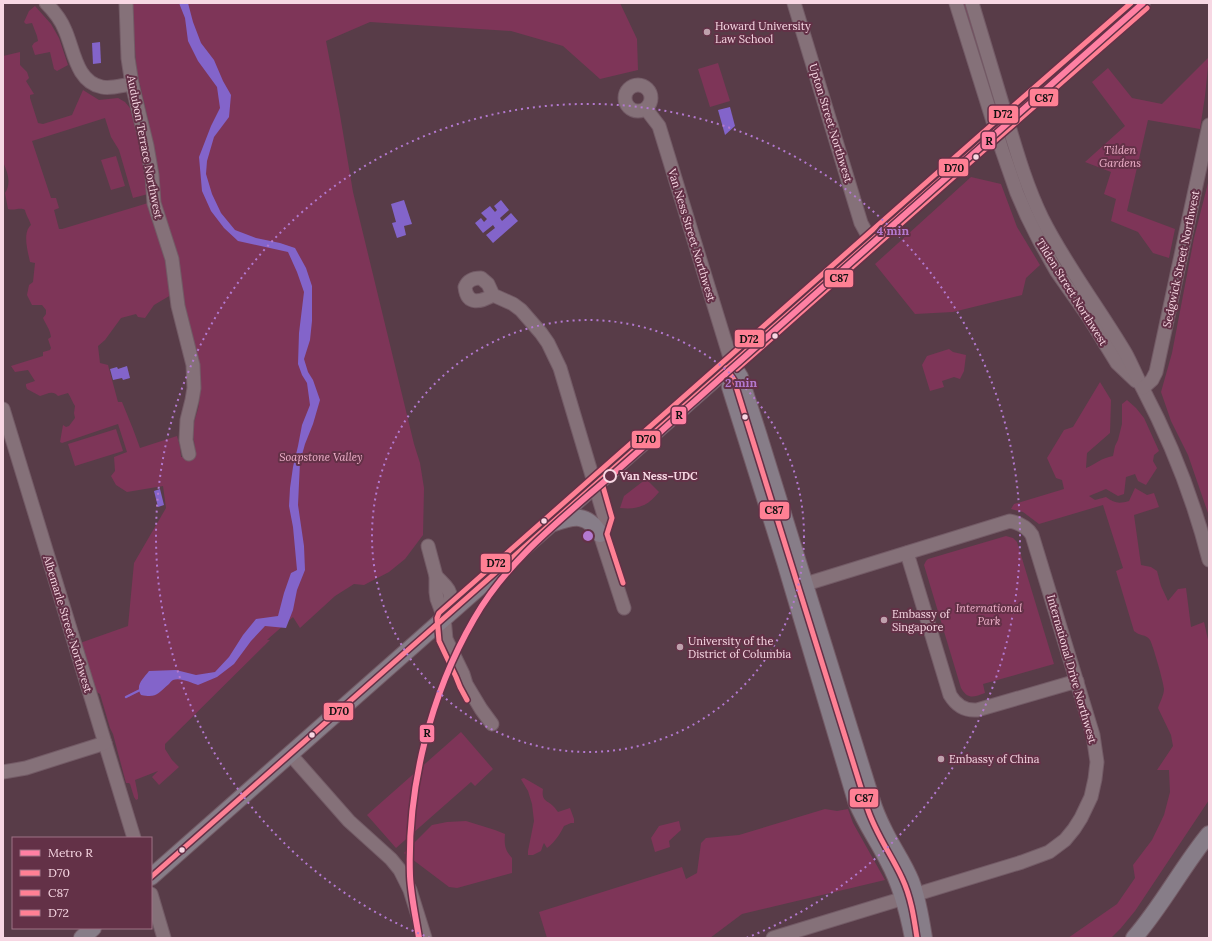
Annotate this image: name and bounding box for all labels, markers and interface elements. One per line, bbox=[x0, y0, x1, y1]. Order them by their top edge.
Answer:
place label: Howard University Law School bbox=[715, 19, 811, 46]
marker: Howard University Law School bbox=[702, 27, 712, 37]
street label: Upton Street Northwest bbox=[806, 62, 856, 185]
street label: Audubon Terrace Northwest bbox=[124, 73, 166, 221]
line badge: C87 bbox=[1029, 88, 1059, 107]
text: C87 bbox=[1034, 91, 1054, 105]
line badge: D72 bbox=[988, 105, 1019, 124]
text: D72 bbox=[993, 107, 1013, 121]
line badge: R bbox=[981, 131, 996, 150]
text: R bbox=[985, 134, 993, 148]
park label: Tilden Gardens bbox=[1099, 143, 1141, 170]
unlabelled marker bbox=[971, 152, 981, 162]
line badge: D70 bbox=[938, 158, 969, 177]
text: D70 bbox=[944, 161, 964, 175]
street label: Van Ness Street Northwest bbox=[665, 166, 719, 304]
street label: Sedgwick Street Northwest bbox=[1160, 188, 1203, 329]
text: 4 min bbox=[877, 223, 910, 238]
street label: Tilden Street Northwest bbox=[1033, 236, 1111, 349]
line badge: C87 bbox=[824, 269, 854, 288]
text: C87 bbox=[829, 271, 849, 285]
line badge: D72 bbox=[734, 329, 765, 348]
unlabelled marker bbox=[770, 331, 780, 341]
text: D72 bbox=[739, 332, 759, 346]
text: 2 min bbox=[725, 375, 757, 390]
line badge: R bbox=[671, 406, 687, 425]
text: R bbox=[675, 408, 683, 422]
unlabelled marker bbox=[740, 412, 750, 422]
line badge: D70 bbox=[631, 430, 661, 449]
text: D70 bbox=[636, 432, 656, 446]
park label: Soapstone Valley bbox=[279, 450, 363, 464]
marker: Van Ness–UDC bbox=[603, 469, 617, 483]
place label: Van Ness–UDC bbox=[620, 469, 698, 483]
line badge: C87 bbox=[759, 501, 790, 520]
text: C87 bbox=[764, 503, 784, 517]
unlabelled marker bbox=[539, 516, 549, 526]
centre of rings bbox=[581, 529, 595, 543]
street label: Albemarle Street Northwest bbox=[40, 553, 96, 695]
line badge: D72 bbox=[480, 553, 511, 573]
text: D72 bbox=[486, 556, 506, 570]
street label: International Drive Northwest bbox=[1044, 593, 1100, 746]
park label: International Park bbox=[956, 601, 1022, 628]
place label: Embassy of Singapore bbox=[892, 607, 951, 634]
marker: Embassy of Singapore bbox=[879, 615, 889, 625]
place label: University of the District of Columbia bbox=[688, 634, 791, 661]
marker: University of the District of Columbia bbox=[675, 642, 685, 652]
line badge: D70 bbox=[323, 702, 354, 721]
text: D70 bbox=[329, 704, 349, 718]
line badge: R bbox=[419, 724, 435, 743]
text: R bbox=[423, 726, 431, 740]
unlabelled marker bbox=[307, 730, 317, 740]
place label: Embassy of China bbox=[949, 752, 1040, 766]
marker: Embassy of China bbox=[936, 754, 946, 764]
line badge: C87 bbox=[849, 788, 879, 808]
text: C87 bbox=[854, 791, 874, 805]
legend bbox=[12, 837, 152, 929]
text: Metro R bbox=[48, 845, 93, 860]
unlabelled marker bbox=[177, 845, 187, 855]
text: D70 bbox=[48, 865, 70, 880]
text: C87 bbox=[48, 885, 69, 900]
text: D72 bbox=[48, 905, 69, 920]

